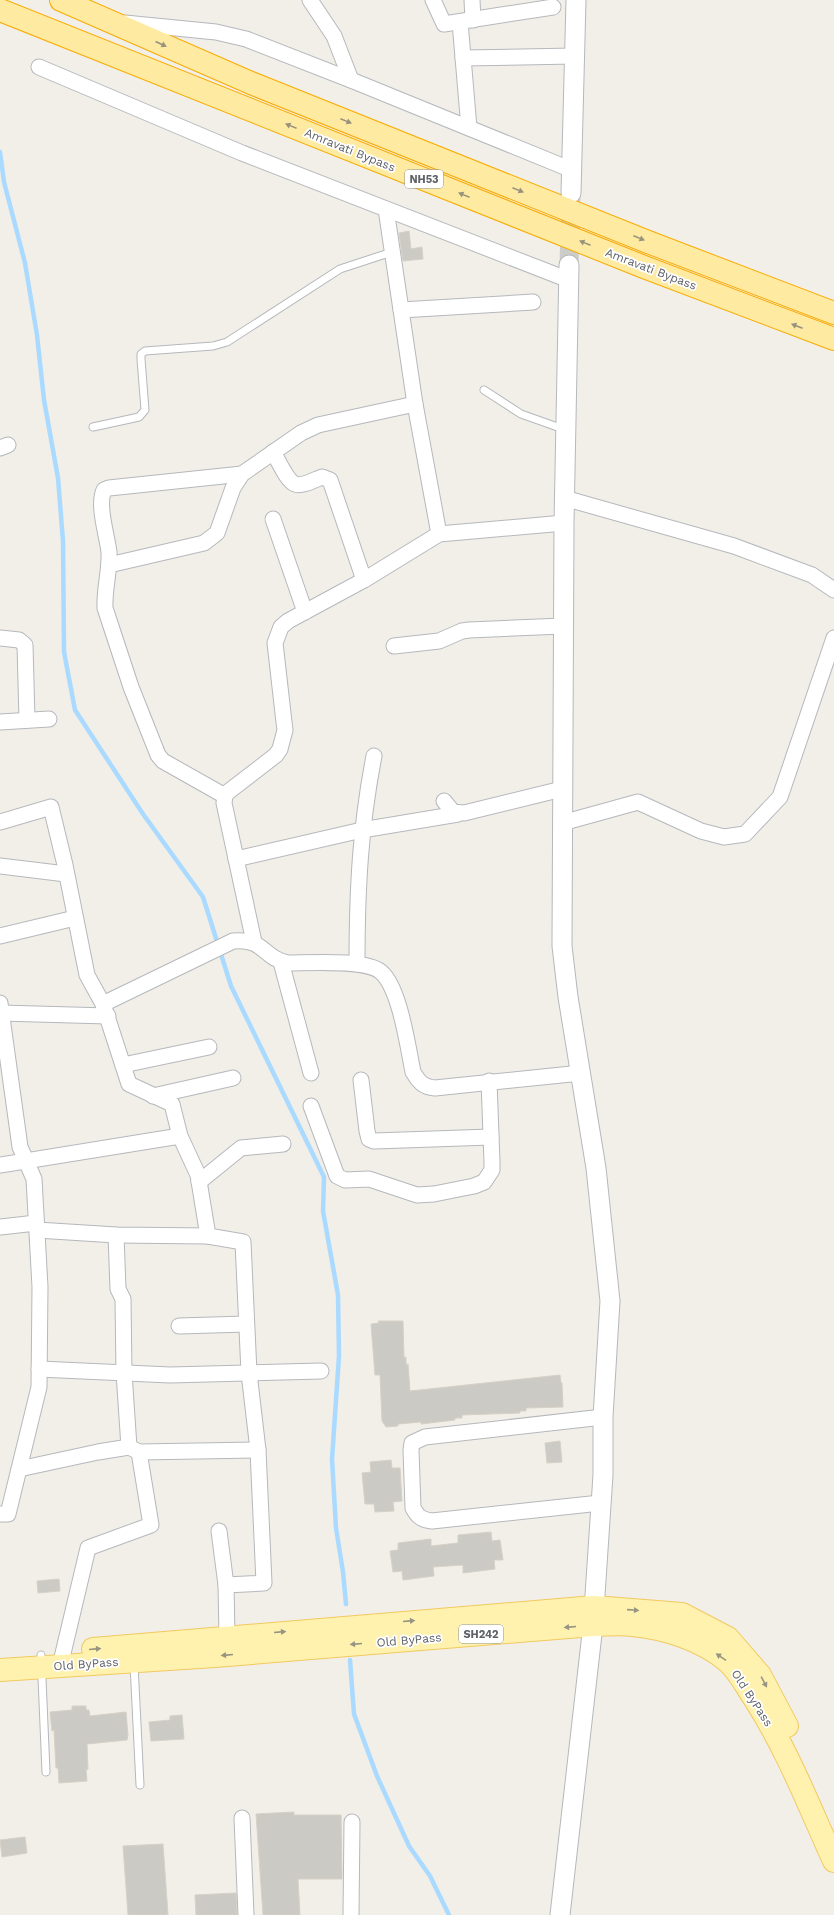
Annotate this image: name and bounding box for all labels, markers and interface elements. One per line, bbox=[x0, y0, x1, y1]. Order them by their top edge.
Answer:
one-way arrow bbox=[155, 41, 167, 47]
one-way arrow bbox=[340, 119, 352, 125]
one-way arrow bbox=[285, 123, 297, 129]
street label: Amravati Bypass bbox=[303, 125, 397, 175]
road number: NH53 bbox=[405, 170, 443, 188]
one-way arrow bbox=[513, 188, 525, 194]
one-way arrow bbox=[457, 192, 469, 198]
one-way arrow bbox=[633, 236, 645, 242]
one-way arrow bbox=[578, 240, 590, 246]
street label: Amravati Bypass bbox=[603, 245, 699, 293]
one-way arrow bbox=[791, 322, 803, 328]
one-way arrow bbox=[627, 1607, 639, 1614]
one-way arrow bbox=[403, 1618, 415, 1625]
one-way arrow bbox=[564, 1623, 576, 1630]
road number: SH242 bbox=[459, 1625, 503, 1643]
one-way arrow bbox=[274, 1629, 286, 1636]
street label: Old ByPass bbox=[376, 1630, 442, 1650]
one-way arrow bbox=[350, 1641, 362, 1648]
one-way arrow bbox=[89, 1646, 101, 1653]
one-way arrow bbox=[221, 1652, 233, 1658]
one-way arrow bbox=[716, 1653, 726, 1661]
street label: Old ByPass bbox=[53, 1655, 119, 1673]
street label: Old ByPass bbox=[728, 1667, 776, 1729]
one-way arrow bbox=[761, 1676, 767, 1687]

